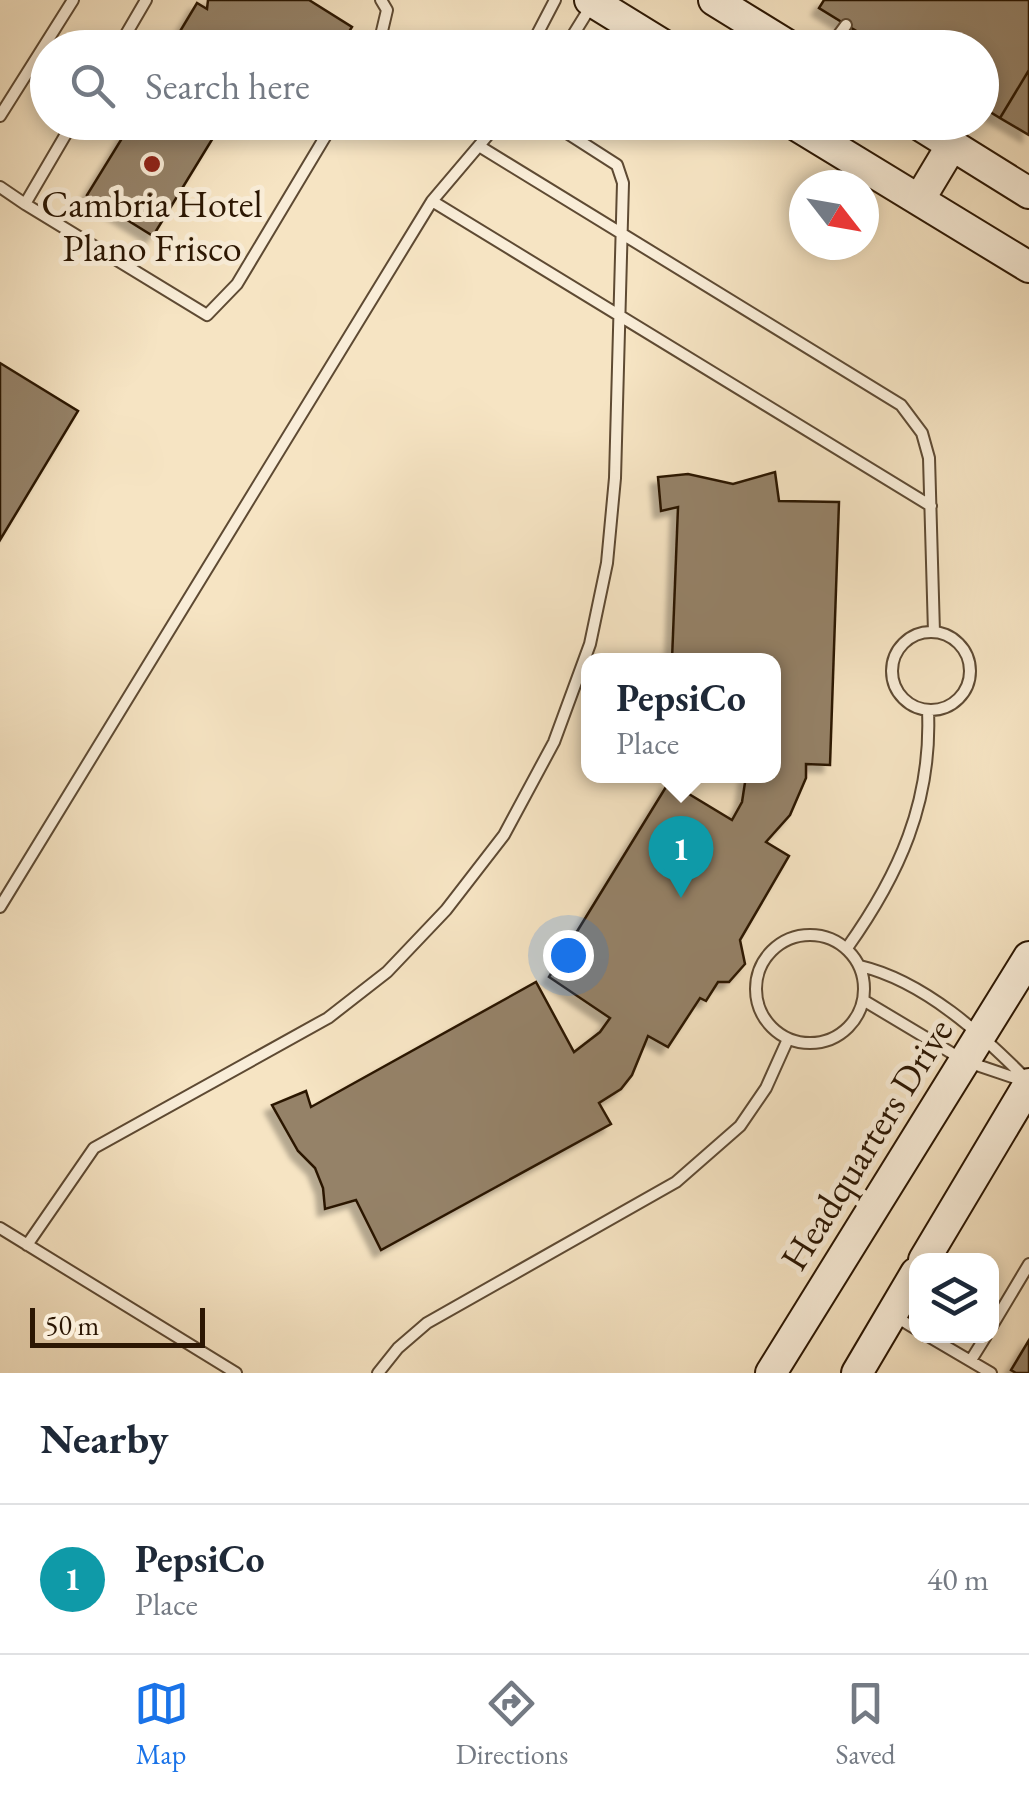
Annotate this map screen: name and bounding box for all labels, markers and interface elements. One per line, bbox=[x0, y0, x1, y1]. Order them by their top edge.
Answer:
search box bbox=[30, 30, 999, 140]
icon: search bbox=[65, 58, 120, 113]
text: Search here bbox=[145, 61, 310, 110]
marker: Cambria Hotel Plano Frisco bbox=[141, 153, 163, 175]
north arrow bbox=[789, 170, 879, 260]
place label: Cambria Hotel Plano Frisco bbox=[41, 179, 263, 272]
popup bbox=[581, 653, 781, 783]
text: PepsiCo bbox=[616, 673, 746, 722]
text: Place bbox=[616, 722, 679, 764]
pin: 1 bbox=[648, 816, 714, 898]
your location bbox=[543, 930, 594, 981]
street label: Headquarters Drive bbox=[769, 1009, 963, 1279]
map controls bbox=[909, 1253, 999, 1343]
button: layers bbox=[909, 1253, 999, 1343]
scale bar bbox=[30, 1303, 205, 1348]
text: 50 m bbox=[45, 1307, 99, 1343]
text: Nearby bbox=[40, 1411, 169, 1466]
text: PepsiCo bbox=[135, 1534, 265, 1583]
text: 1 bbox=[64, 1558, 81, 1600]
text: 40 m bbox=[927, 1558, 989, 1600]
text: Place bbox=[135, 1583, 198, 1625]
tab: Map bbox=[134, 1676, 189, 1772]
tab: Directions bbox=[456, 1676, 568, 1772]
tab: Saved bbox=[835, 1676, 895, 1772]

